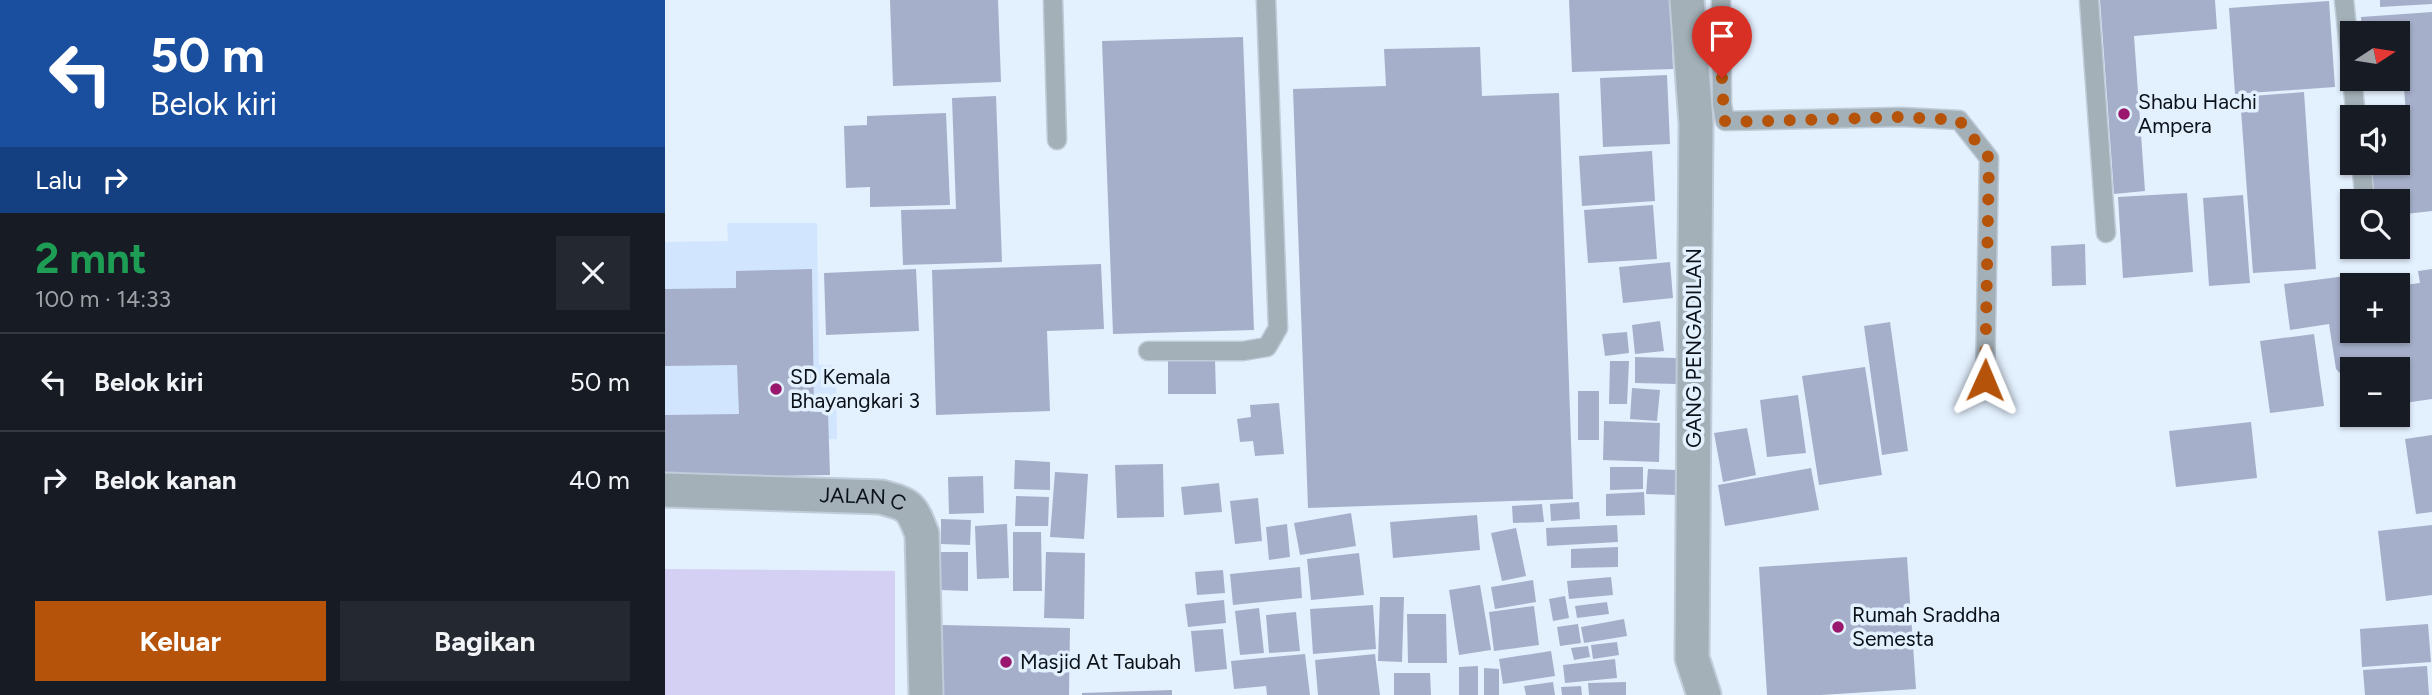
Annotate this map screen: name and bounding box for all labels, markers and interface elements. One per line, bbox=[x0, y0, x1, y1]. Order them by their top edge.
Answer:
pin bbox=[1692, 6, 1752, 78]
icon: arrive bbox=[1703, 17, 1741, 55]
north arrow bbox=[2340, 21, 2410, 91]
map controls bbox=[2340, 21, 2410, 427]
text: 50 m bbox=[150, 25, 265, 84]
icon: left bbox=[35, 28, 126, 119]
text: Belok kiri bbox=[150, 85, 277, 123]
place label: Shabu Hachi Ampera bbox=[2138, 89, 2257, 138]
button: sound bbox=[2340, 105, 2410, 175]
marker: Shabu Hachi Ampera bbox=[2116, 106, 2132, 122]
icon: right bbox=[96, 161, 134, 199]
text: Lalu bbox=[35, 164, 82, 196]
button: search bbox=[2340, 189, 2410, 259]
text: 2 mnt bbox=[35, 233, 147, 284]
button: close bbox=[556, 236, 630, 310]
street label: GANG PENGADILAN bbox=[1681, 248, 1706, 448]
button: + bbox=[2340, 273, 2410, 343]
text: 100 m · 14:33 bbox=[35, 285, 171, 313]
position arrow bbox=[1948, 343, 2022, 417]
button: − bbox=[2340, 357, 2410, 427]
icon: left bbox=[35, 363, 73, 401]
place label: SD Kemala Bhayangkari 3 bbox=[790, 364, 920, 413]
text: Belok kiri bbox=[94, 366, 203, 398]
text: 50 m bbox=[570, 366, 630, 398]
marker: SD Kemala Bhayangkari 3 bbox=[768, 381, 784, 397]
icon: right bbox=[35, 461, 73, 499]
text: Belok kanan bbox=[94, 464, 237, 496]
text: 40 m bbox=[569, 464, 630, 496]
street label: JALAN C bbox=[819, 482, 910, 516]
button: Keluar bbox=[35, 601, 326, 681]
button: Bagikan bbox=[340, 601, 630, 681]
place label: Rumah Sraddha Semesta bbox=[1852, 602, 2000, 651]
marker: Rumah Sraddha Semesta bbox=[1830, 619, 1846, 635]
place label: Masjid At Taubah bbox=[1020, 649, 1181, 674]
marker: Masjid At Taubah bbox=[998, 654, 1014, 670]

